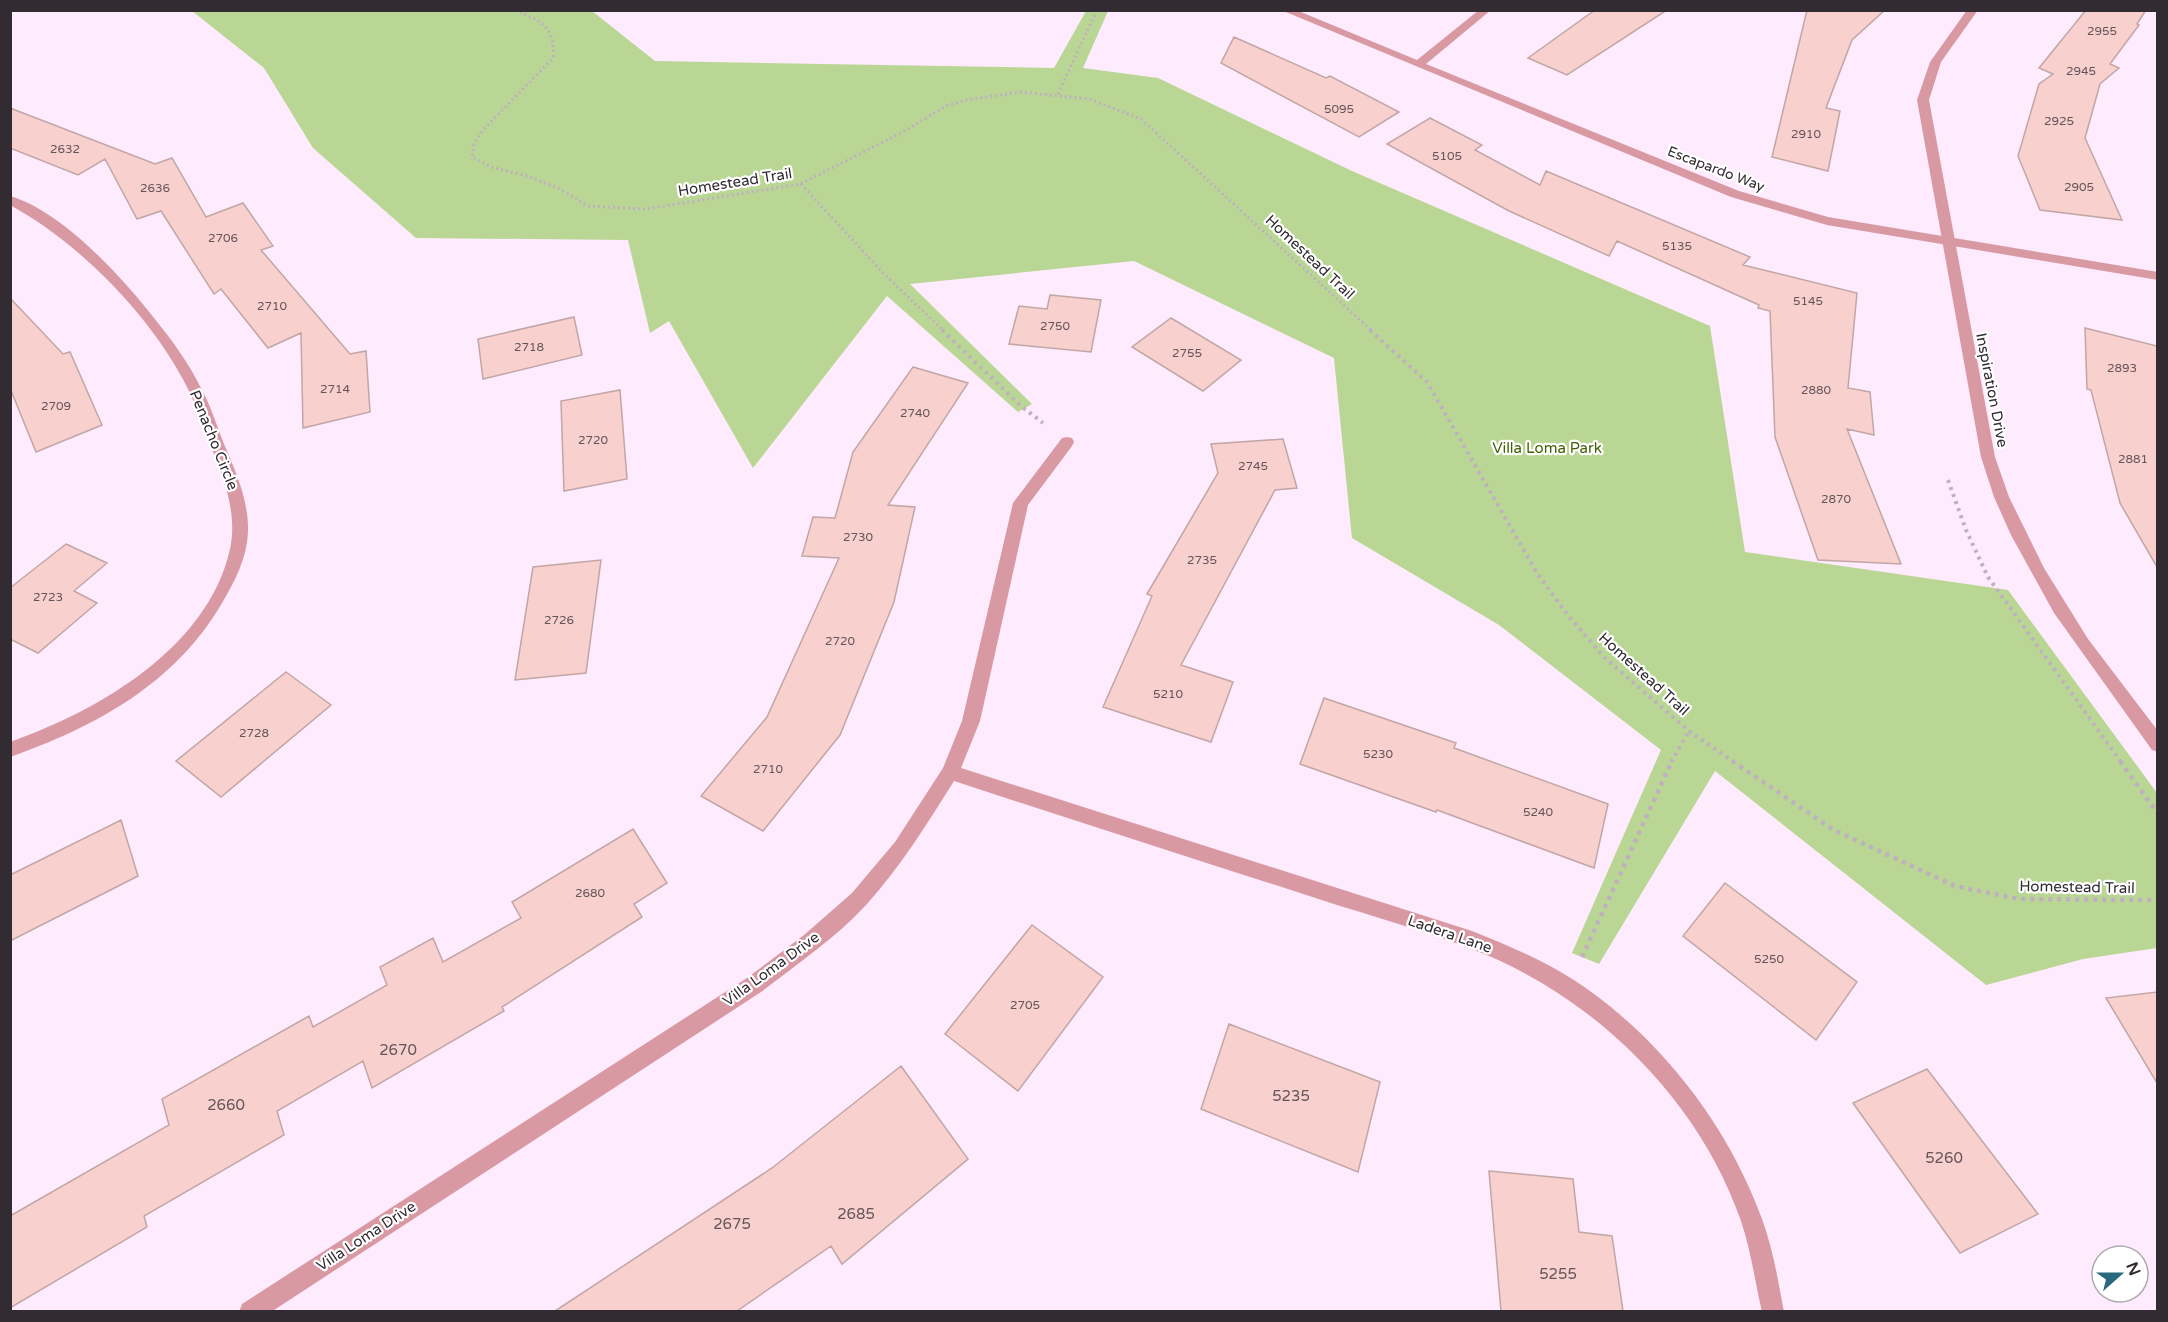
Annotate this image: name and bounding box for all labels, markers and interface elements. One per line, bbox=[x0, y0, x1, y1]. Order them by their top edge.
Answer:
house number: 2955 bbox=[2087, 24, 2117, 38]
house number: 2945 bbox=[2066, 64, 2096, 78]
house number: 5095 bbox=[1324, 102, 1354, 116]
house number: 2925 bbox=[2044, 114, 2074, 128]
house number: 2910 bbox=[1791, 127, 1822, 141]
house number: 2632 bbox=[50, 142, 80, 156]
street label: Escapardo Way bbox=[1665, 143, 1767, 195]
house number: 5105 bbox=[1432, 149, 1462, 163]
street label: Homestead Trail bbox=[677, 164, 793, 200]
house number: 2905 bbox=[2064, 180, 2094, 194]
house number: 2636 bbox=[140, 181, 170, 195]
street label: Homestead Trail bbox=[1262, 211, 1358, 303]
house number: 2706 bbox=[208, 231, 238, 245]
house number: 5135 bbox=[1662, 239, 1692, 253]
house number: 5145 bbox=[1793, 294, 1823, 308]
house number: 2710 bbox=[257, 299, 288, 313]
house number: 2750 bbox=[1040, 319, 1071, 333]
street label: Inspiration Drive bbox=[1972, 331, 2012, 449]
house number: 2718 bbox=[514, 340, 544, 354]
house number: 2755 bbox=[1172, 346, 1202, 360]
house number: 2893 bbox=[2107, 361, 2137, 375]
house number: 2714 bbox=[320, 382, 351, 396]
house number: 2880 bbox=[1801, 383, 1832, 397]
street label: Penacho Circle bbox=[186, 387, 242, 493]
house number: 2709 bbox=[41, 399, 71, 413]
house number: 2740 bbox=[900, 406, 931, 420]
house number: 2720 bbox=[578, 433, 609, 447]
park label: Villa Loma Park bbox=[1492, 439, 1602, 457]
house number: 2881 bbox=[2118, 452, 2148, 466]
house number: 2745 bbox=[1238, 459, 1268, 473]
house number: 2870 bbox=[1821, 492, 1852, 506]
house number: 2730 bbox=[843, 530, 874, 544]
house number: 2735 bbox=[1187, 553, 1217, 567]
house number: 2723 bbox=[33, 590, 63, 604]
house number: 2726 bbox=[544, 613, 574, 627]
street label: Homestead Trail bbox=[1595, 629, 1693, 719]
house number: 2720 bbox=[825, 634, 856, 648]
house number: 5210 bbox=[1153, 687, 1184, 701]
house number: 2728 bbox=[239, 726, 269, 740]
house number: 5230 bbox=[1363, 747, 1394, 761]
house number: 2710 bbox=[753, 762, 784, 776]
house number: 5240 bbox=[1523, 805, 1554, 819]
street label: Homestead Trail bbox=[2019, 877, 2135, 897]
house number: 2680 bbox=[575, 886, 606, 900]
street label: Ladera Lane bbox=[1406, 911, 1494, 957]
street label: Villa Loma Drive bbox=[719, 928, 823, 1010]
house number: 5250 bbox=[1754, 952, 1785, 966]
house number: 2705 bbox=[1010, 998, 1040, 1012]
house number: 2670 bbox=[379, 1041, 417, 1059]
house number: 5235 bbox=[1272, 1087, 1310, 1105]
house number: 2660 bbox=[207, 1096, 245, 1114]
house number: 5260 bbox=[1925, 1149, 1963, 1167]
street label: Villa Loma Drive bbox=[313, 1197, 419, 1275]
house number: 2685 bbox=[837, 1205, 875, 1223]
house number: 2675 bbox=[713, 1215, 751, 1233]
north arrow bbox=[2090, 1244, 2150, 1304]
text: N bbox=[2121, 1259, 2145, 1279]
house number: 5255 bbox=[1539, 1265, 1577, 1283]

